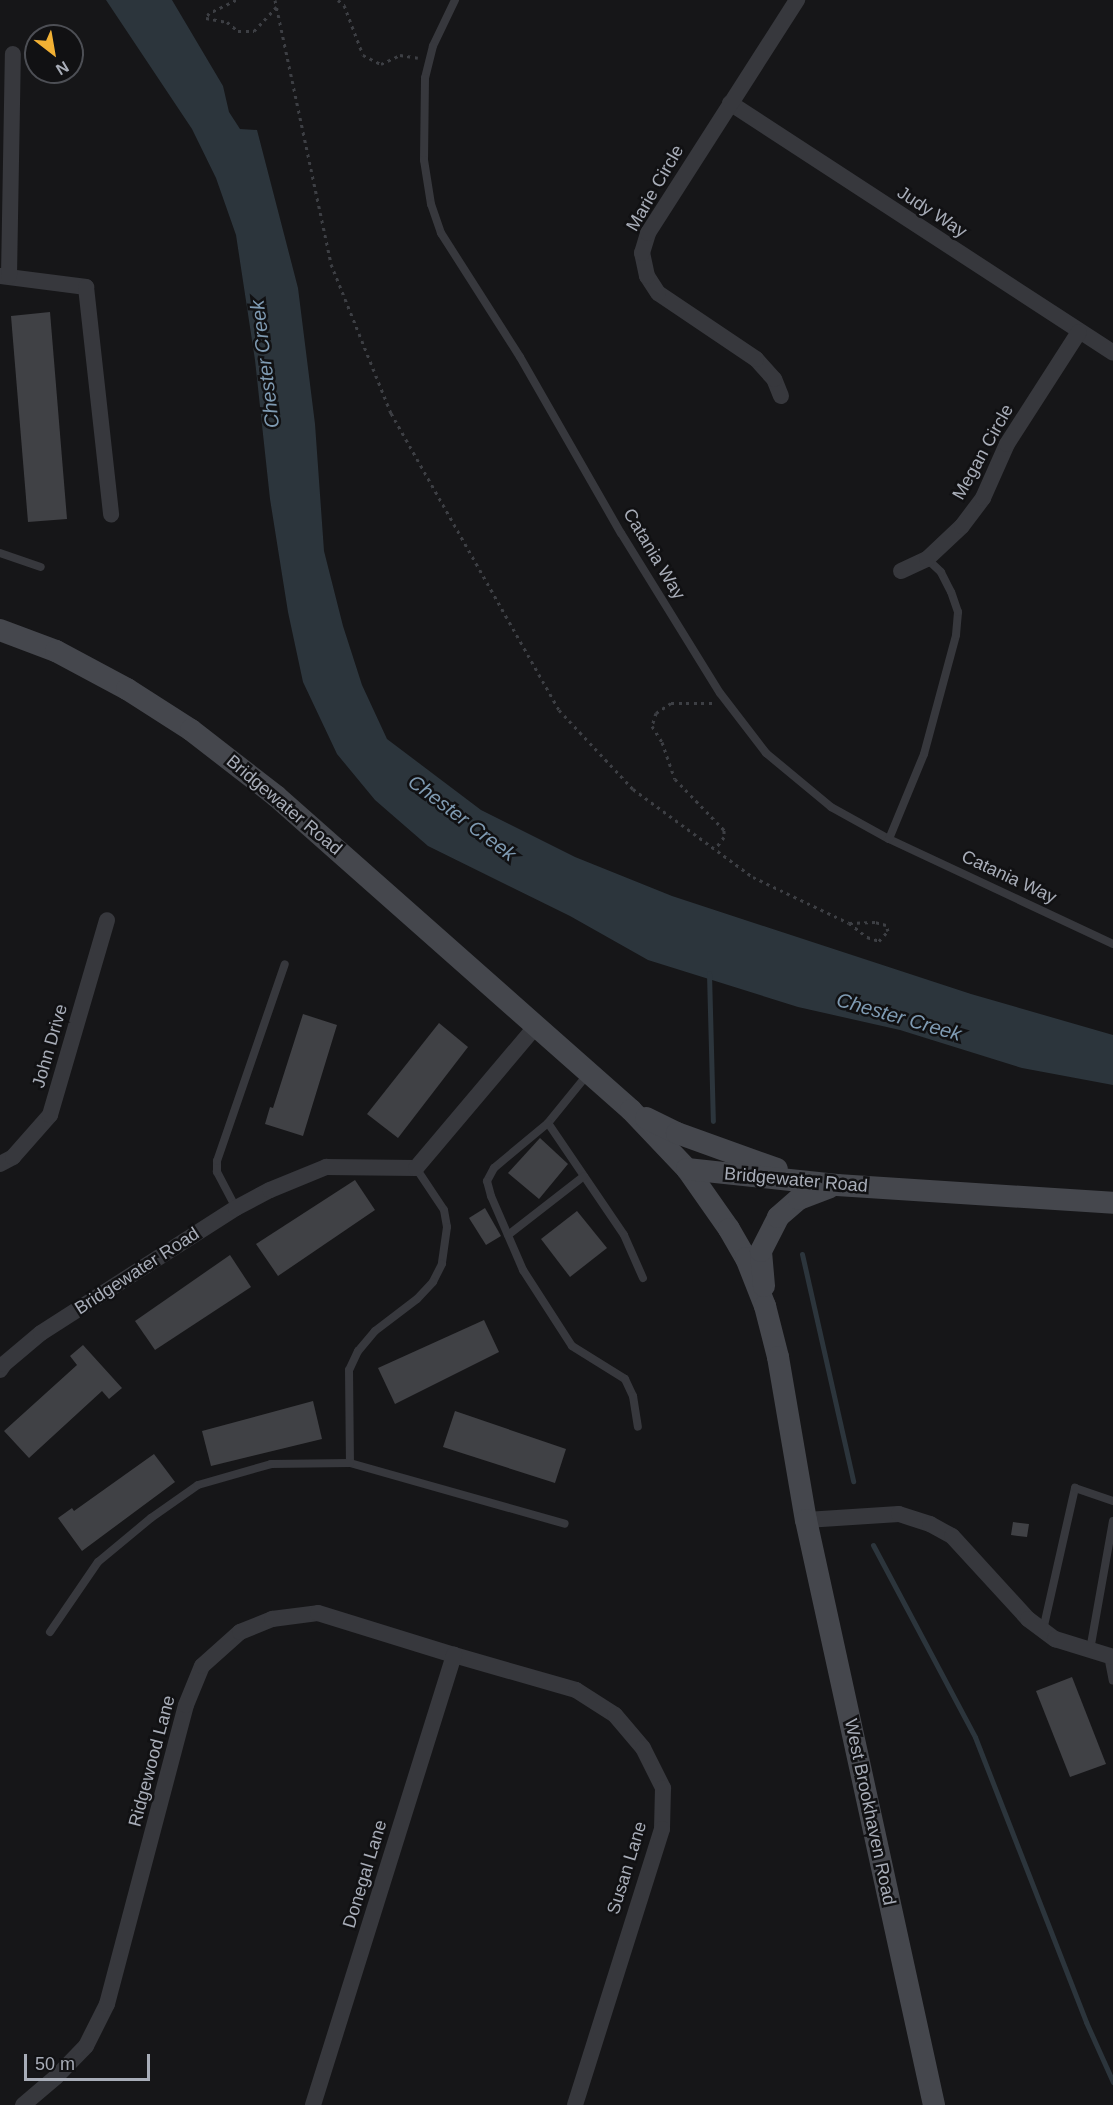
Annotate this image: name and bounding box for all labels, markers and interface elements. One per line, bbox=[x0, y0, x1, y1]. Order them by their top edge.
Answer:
north arrow bbox=[24, 24, 84, 84]
text: N bbox=[53, 58, 72, 78]
street label: Marie Circle bbox=[622, 141, 688, 235]
street label: Judy Way bbox=[893, 182, 971, 242]
water label: Chester Creek bbox=[245, 299, 285, 429]
street label: Megan Circle bbox=[948, 400, 1018, 504]
street label: Catania Way bbox=[618, 505, 690, 603]
street label: Bridgewater Road bbox=[222, 750, 346, 860]
water label: Chester Creek bbox=[403, 770, 521, 866]
street label: Catania Way bbox=[958, 846, 1060, 908]
water label: Chester Creek bbox=[834, 988, 964, 1046]
street label: John Drive bbox=[28, 1002, 72, 1090]
street label: Bridgewater Road bbox=[723, 1163, 869, 1197]
street label: Bridgewater Road bbox=[71, 1223, 203, 1319]
street label: Ridgewood Lane bbox=[124, 1693, 180, 1829]
street label: West Brookhaven Road bbox=[840, 1717, 900, 1907]
street label: Donegal Lane bbox=[338, 1817, 392, 1931]
street label: Susan Lane bbox=[603, 1819, 651, 1917]
scale bar bbox=[27, 2042, 153, 2080]
text: 50 m bbox=[35, 2054, 75, 2074]

